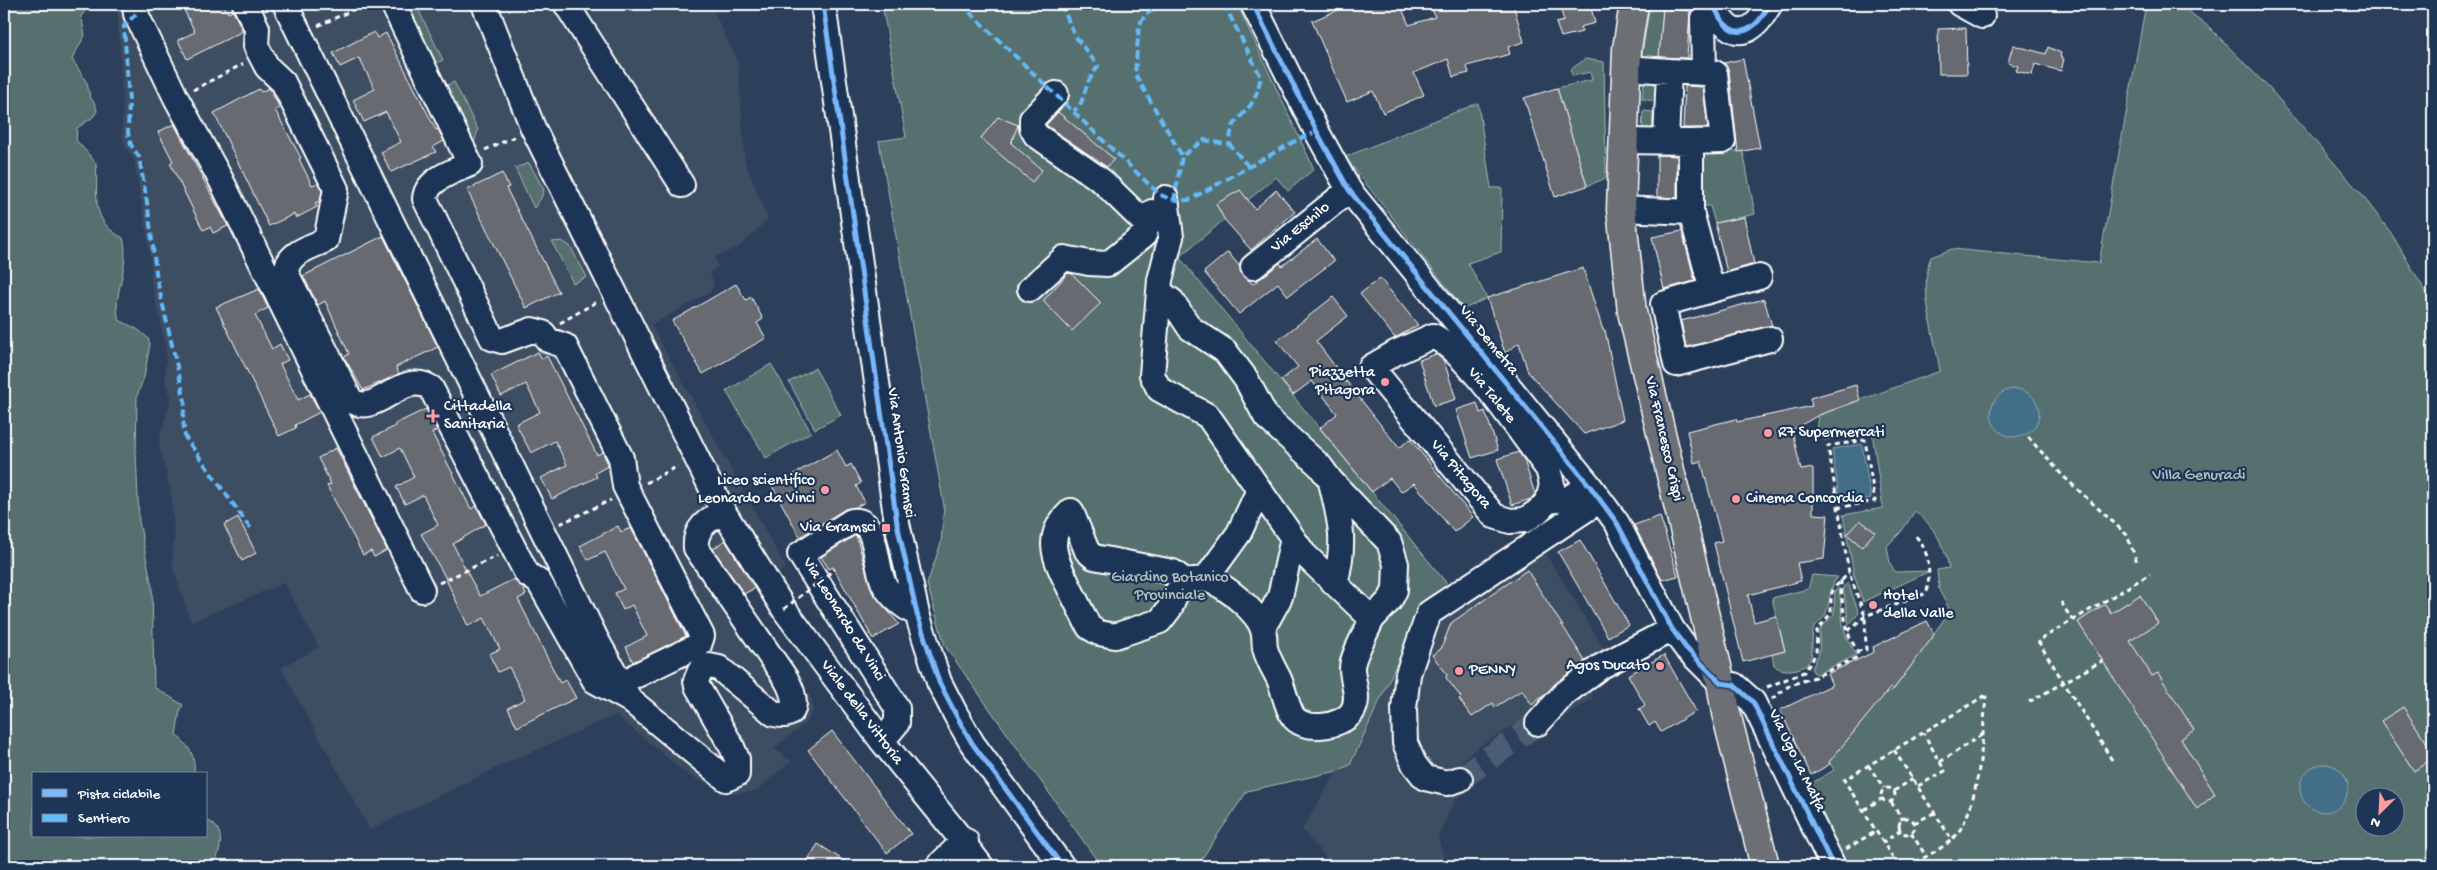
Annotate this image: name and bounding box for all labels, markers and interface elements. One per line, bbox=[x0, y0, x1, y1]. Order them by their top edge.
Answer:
street label: Via Eschilo bbox=[1267, 199, 1334, 258]
street label: Via Demetra bbox=[1453, 301, 1523, 381]
street label: Via Talete bbox=[1462, 363, 1520, 428]
place label: Piazzetta Pitagora bbox=[1309, 364, 1376, 401]
street label: Via Francesco Crispi bbox=[1639, 374, 1687, 503]
marker: Piazzetta Pitagora bbox=[1379, 376, 1391, 388]
street label: Via Antonio Gramsci bbox=[881, 386, 919, 519]
place label: Cittadella Sanitaria bbox=[444, 398, 513, 435]
marker: Cittadella Sanitaria bbox=[426, 409, 440, 423]
place label: R7 Supermercati bbox=[1778, 424, 1885, 443]
marker: R7 Supermercati bbox=[1762, 427, 1774, 439]
street label: Via Pitagora bbox=[1425, 436, 1495, 514]
park label: Villa Genuradi bbox=[2152, 467, 2245, 486]
place label: Liceo scientifico Leonardo da Vinci bbox=[698, 472, 815, 509]
marker: Liceo scientifico Leonardo da Vinci bbox=[819, 484, 831, 496]
place label: Cinema Concordia bbox=[1746, 490, 1865, 509]
marker: Cinema Concordia bbox=[1730, 493, 1742, 505]
place label: Via Gramsci bbox=[799, 519, 876, 538]
marker: Via Gramsci bbox=[880, 522, 892, 534]
street label: Via Leonardo da Vinci bbox=[797, 554, 889, 685]
park label: Giardino Botanico Provinciale bbox=[1111, 569, 1229, 606]
place label: Hotel della Valle bbox=[1883, 587, 1954, 624]
marker: Hotel della Valle bbox=[1867, 599, 1879, 611]
street label: Viale della Vittoria bbox=[815, 656, 907, 770]
place label: Agos Ducato bbox=[1566, 657, 1650, 676]
marker: Agos Ducato bbox=[1654, 660, 1666, 672]
place label: PENNY bbox=[1468, 662, 1516, 681]
marker: PENNY bbox=[1453, 665, 1465, 677]
street label: Via Ugo La Malfa bbox=[1763, 706, 1829, 816]
legend bbox=[32, 772, 208, 838]
text: Pista ciclabile bbox=[77, 786, 161, 804]
north arrow bbox=[2354, 788, 2404, 838]
text: Sentiero bbox=[78, 810, 130, 828]
text: N bbox=[2368, 812, 2383, 831]

